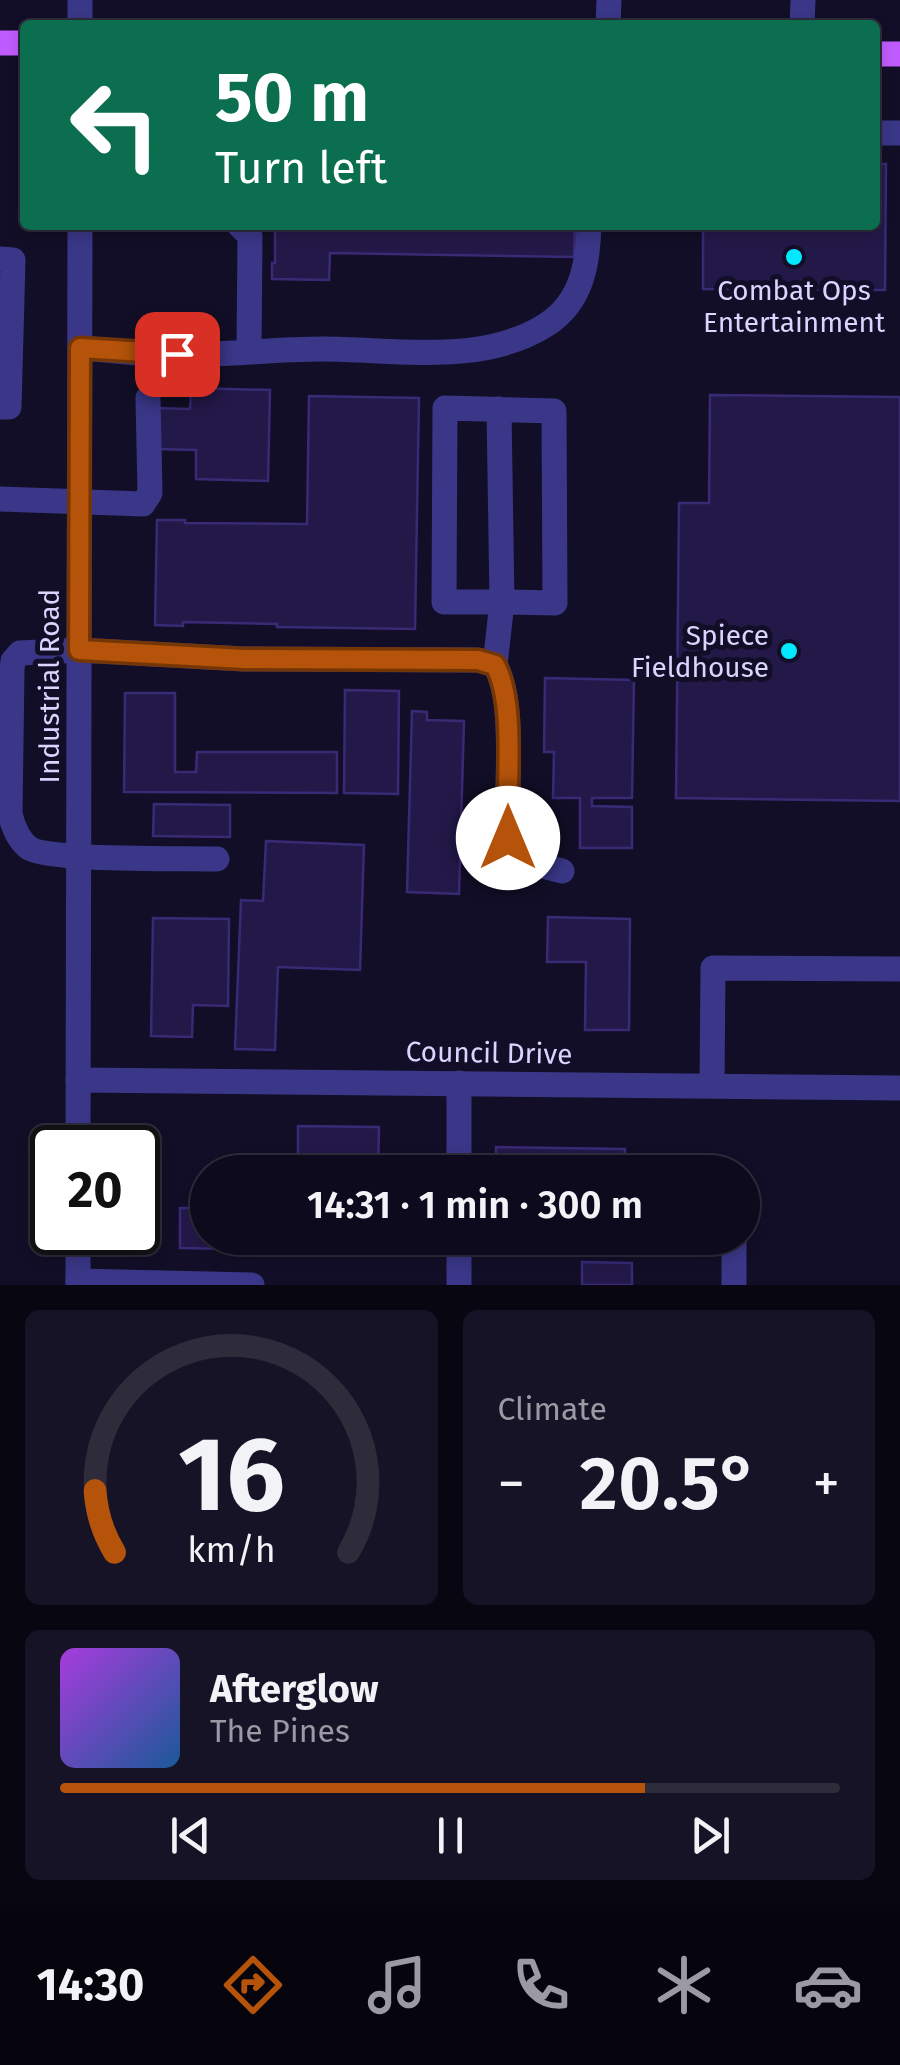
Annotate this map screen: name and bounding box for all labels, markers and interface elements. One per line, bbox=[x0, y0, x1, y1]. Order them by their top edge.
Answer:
text: 50 m bbox=[215, 56, 369, 140]
icon: left bbox=[50, 60, 180, 190]
text: Turn left bbox=[215, 141, 387, 195]
marker: Combat Ops Entertainment bbox=[783, 246, 805, 268]
place label: Combat Ops Entertainment bbox=[703, 274, 886, 339]
pin bbox=[135, 312, 220, 397]
icon: arrive bbox=[150, 327, 205, 382]
street label: Industrial Road bbox=[33, 589, 66, 783]
place label: Spiece Fieldhouse bbox=[631, 619, 769, 684]
marker: Spiece Fieldhouse bbox=[778, 640, 800, 662]
position arrow bbox=[456, 786, 560, 890]
street label: Council Drive bbox=[405, 1035, 573, 1071]
speed limit sign: 20 bbox=[30, 1125, 160, 1255]
text: 14:31 · 1 min · 300 m bbox=[307, 1182, 643, 1228]
text: Climate bbox=[498, 1390, 607, 1428]
text: 16 bbox=[178, 1413, 285, 1538]
text: 20.5° bbox=[580, 1439, 758, 1529]
text: − bbox=[498, 1451, 525, 1517]
text: + bbox=[813, 1451, 840, 1517]
text: km/h bbox=[187, 1529, 275, 1571]
text: Afterglow bbox=[210, 1666, 378, 1712]
text: The Pines bbox=[210, 1712, 350, 1750]
icon: previous bbox=[163, 1808, 218, 1863]
icon: pause bbox=[423, 1808, 478, 1863]
icon: next bbox=[683, 1808, 738, 1863]
icon: directions bbox=[218, 1950, 288, 2020]
icon: music bbox=[362, 1950, 432, 2020]
icon: phone bbox=[506, 1950, 576, 2020]
icon: climate bbox=[649, 1950, 719, 2020]
icon: car bbox=[793, 1950, 863, 2020]
text: 14:30 bbox=[37, 1958, 144, 2012]

